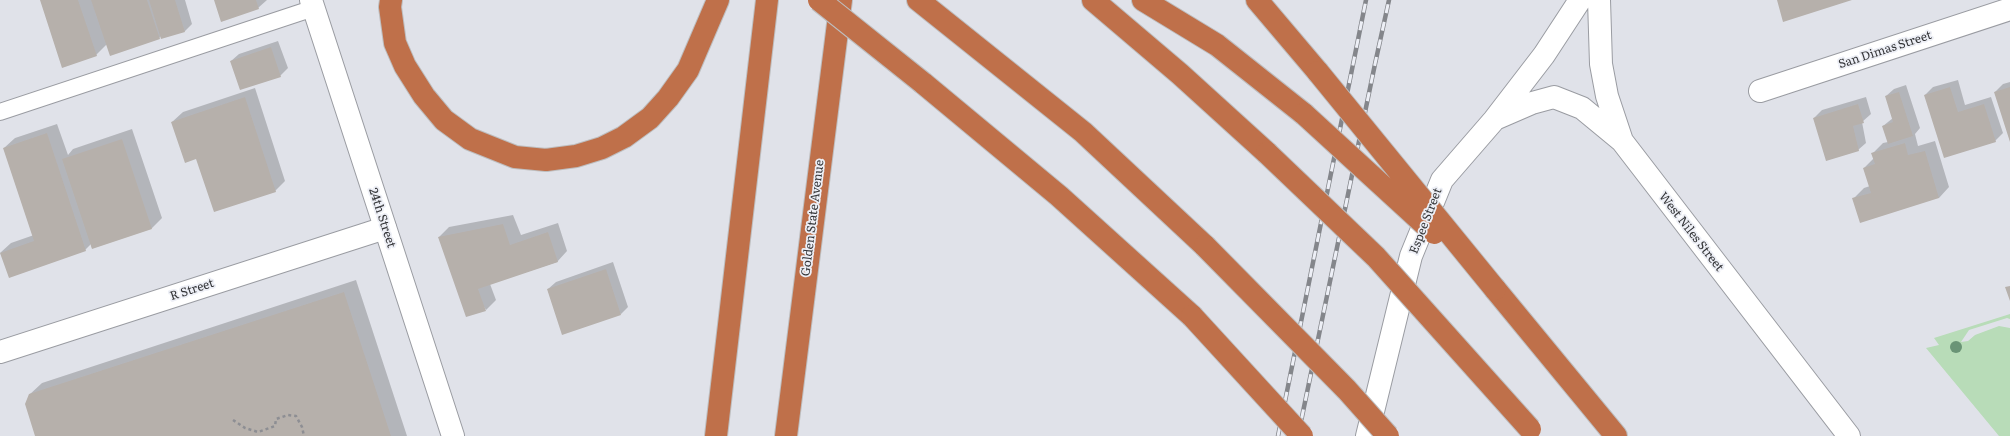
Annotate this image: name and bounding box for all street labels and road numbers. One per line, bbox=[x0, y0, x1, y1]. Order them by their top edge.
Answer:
street label: San Dimas Street bbox=[1837, 28, 1933, 72]
street label: Golden State Avenue bbox=[799, 159, 827, 277]
street label: 24th Street bbox=[366, 186, 398, 250]
street label: Espee Street bbox=[1407, 186, 1445, 256]
street label: West Niles Street bbox=[1656, 190, 1726, 274]
street label: R Street bbox=[168, 276, 216, 304]

